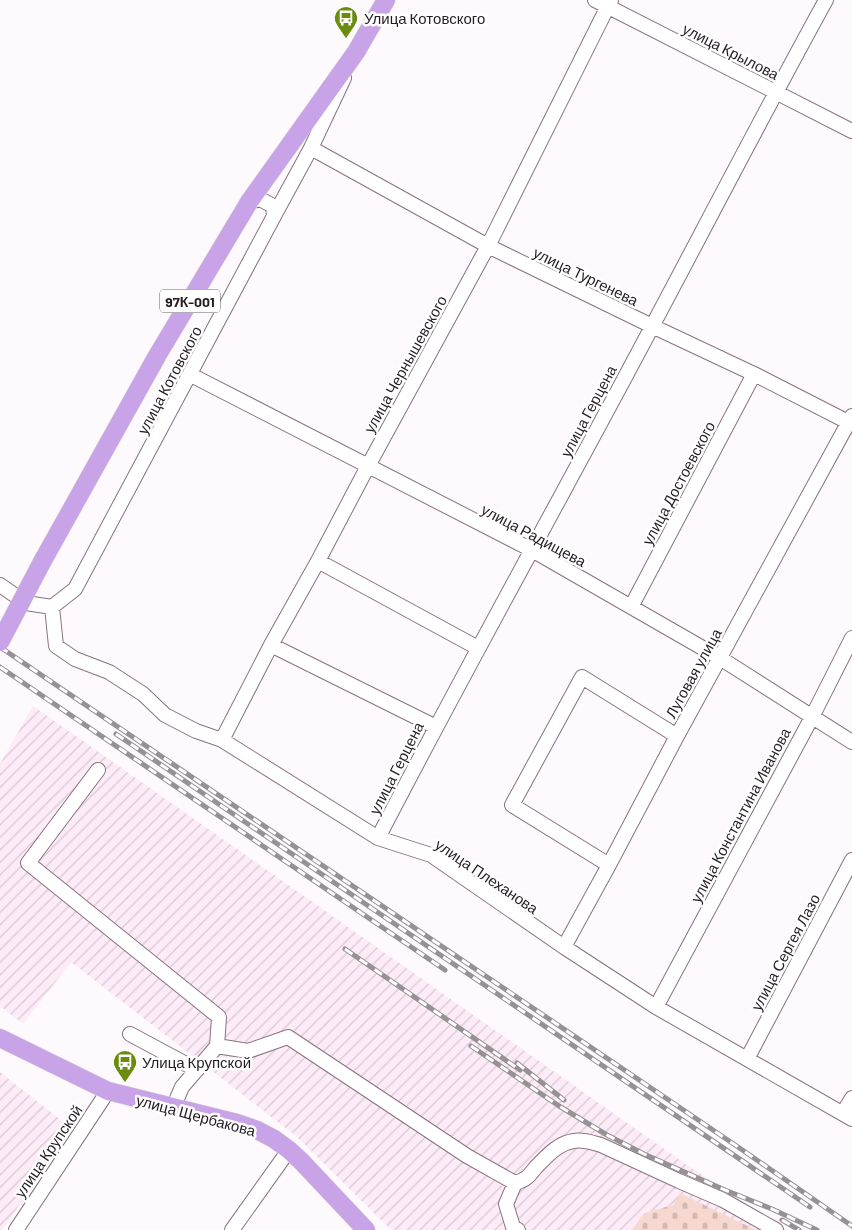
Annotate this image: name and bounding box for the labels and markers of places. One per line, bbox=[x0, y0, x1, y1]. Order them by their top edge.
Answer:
bus stop icon: Улица Котовского bbox=[333, 5, 359, 39]
place label: Улица Котовского bbox=[364, 9, 485, 27]
bus stop icon: Улица Крупской bbox=[112, 1049, 138, 1083]
place label: Улица Крупской bbox=[142, 1053, 251, 1071]

